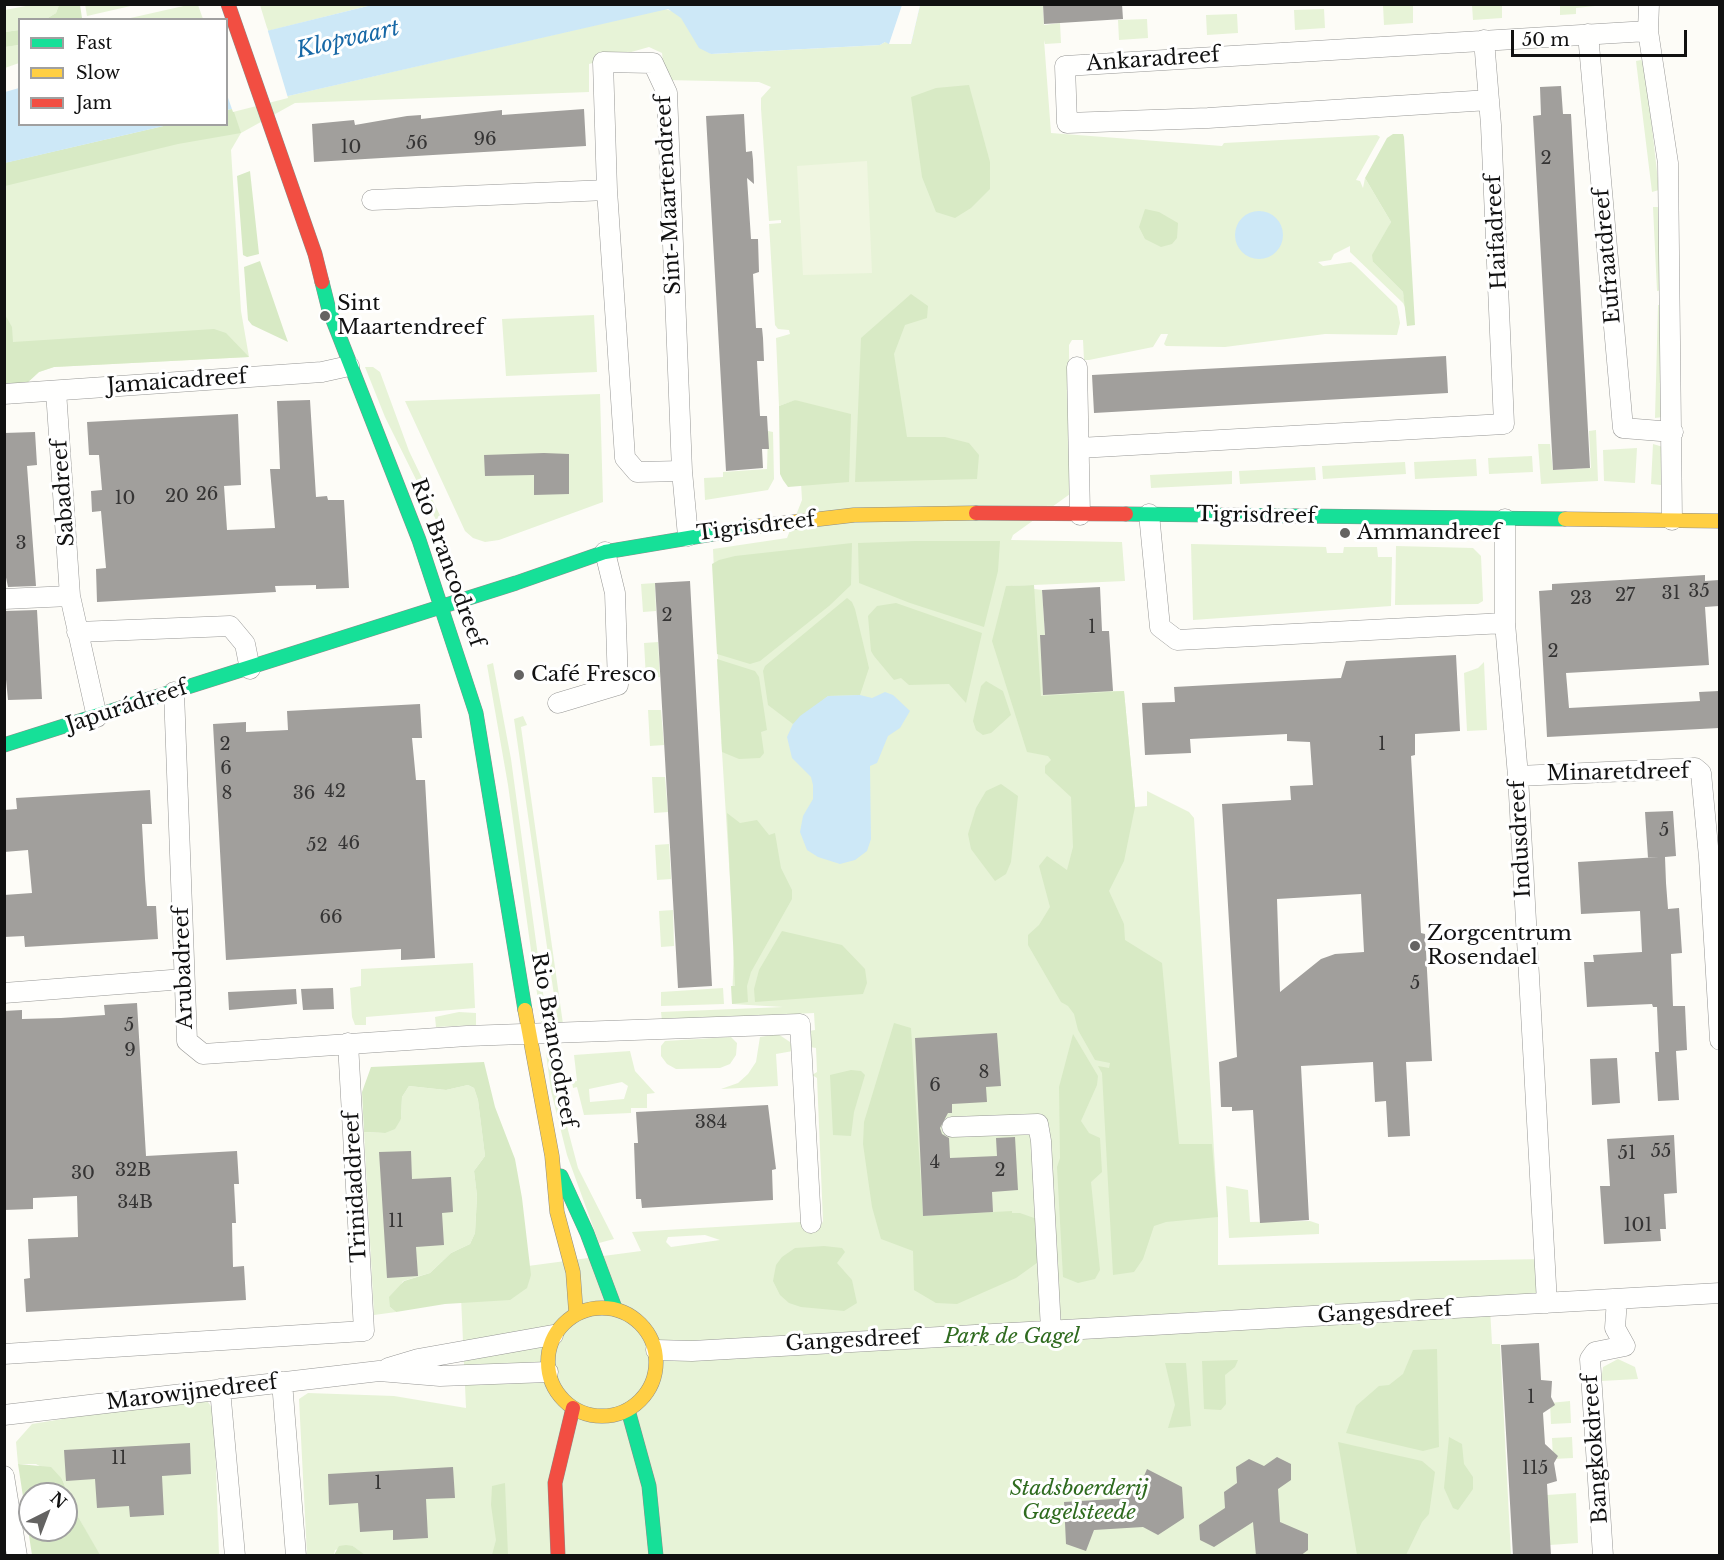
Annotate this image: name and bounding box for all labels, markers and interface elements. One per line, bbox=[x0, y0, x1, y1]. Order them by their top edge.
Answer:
water label: Klopvaart bbox=[294, 15, 402, 65]
legend bbox=[18, 18, 228, 126]
scale bar bbox=[1514, 18, 1690, 56]
text: 50 m bbox=[1522, 29, 1570, 51]
text: Fast bbox=[76, 32, 112, 54]
street label: Ankaradreef bbox=[1085, 43, 1221, 77]
text: Slow bbox=[76, 62, 120, 84]
text: Jam bbox=[76, 92, 112, 114]
street label: Sint-Maartendreef bbox=[651, 95, 687, 295]
house number: 96 bbox=[473, 129, 497, 151]
house number: 56 bbox=[406, 133, 428, 155]
house number: 10 bbox=[341, 137, 361, 159]
house number: 2 bbox=[1540, 148, 1552, 170]
street label: Haifadreef bbox=[1481, 174, 1513, 290]
street label: Eufraatdreef bbox=[1590, 187, 1626, 325]
place label: Sint Maartendreef bbox=[337, 291, 484, 341]
marker: Sint Maartendreef bbox=[318, 309, 332, 323]
street label: Jamaicadreef bbox=[106, 365, 248, 399]
street label: Sabadreef bbox=[48, 439, 80, 547]
street label: Rio Brancodreef bbox=[405, 475, 489, 651]
house number: 26 bbox=[196, 484, 218, 506]
house number: 20 bbox=[165, 486, 189, 508]
house number: 10 bbox=[115, 488, 135, 510]
street label: Tigrisdreef bbox=[1196, 502, 1316, 530]
street label: Tigrisdreef bbox=[695, 507, 817, 547]
place label: Ammandreef bbox=[1357, 520, 1501, 546]
marker: Ammandreef bbox=[1338, 526, 1352, 540]
house number: 3 bbox=[15, 533, 27, 555]
house number: 35 bbox=[1688, 581, 1710, 603]
house number: 31 bbox=[1661, 583, 1681, 605]
house number: 27 bbox=[1615, 585, 1635, 607]
house number: 23 bbox=[1570, 588, 1592, 610]
house number: 2 bbox=[661, 605, 673, 627]
house number: 1 bbox=[1088, 617, 1096, 639]
house number: 2 bbox=[1547, 641, 1559, 663]
place label: Café Fresco bbox=[531, 662, 656, 688]
marker: Café Fresco bbox=[512, 668, 526, 682]
street label: Japurádreef bbox=[63, 676, 191, 738]
house number: 2 bbox=[219, 734, 231, 756]
house number: 1 bbox=[1378, 734, 1386, 756]
house number: 6 bbox=[220, 758, 232, 780]
street label: Minaretdreef bbox=[1546, 759, 1690, 787]
street label: Indusdreef bbox=[1505, 780, 1537, 898]
house number: 42 bbox=[324, 781, 346, 803]
house number: 8 bbox=[222, 783, 232, 805]
house number: 36 bbox=[293, 783, 315, 805]
house number: 5 bbox=[1659, 820, 1669, 842]
house number: 46 bbox=[338, 833, 360, 855]
house number: 52 bbox=[306, 835, 328, 857]
street label: Arubadreef bbox=[169, 906, 199, 1030]
house number: 66 bbox=[319, 907, 343, 929]
place label: Zorgcentrum Rosendael bbox=[1427, 921, 1572, 971]
marker: Zorgcentrum Rosendael bbox=[1408, 939, 1422, 953]
street label: Rio Brancodreef bbox=[525, 950, 581, 1130]
house number: 5 bbox=[1410, 973, 1420, 995]
house number: 5 bbox=[124, 1015, 134, 1037]
house number: 9 bbox=[124, 1040, 136, 1062]
house number: 8 bbox=[979, 1062, 989, 1084]
house number: 6 bbox=[929, 1075, 941, 1097]
street label: Trinidaddreef bbox=[339, 1111, 373, 1263]
house number: 384 bbox=[695, 1112, 727, 1134]
house number: 55 bbox=[1651, 1141, 1671, 1163]
house number: 51 bbox=[1618, 1143, 1636, 1165]
house number: 4 bbox=[930, 1152, 940, 1174]
house number: 32B bbox=[115, 1160, 151, 1182]
house number: 2 bbox=[994, 1160, 1006, 1182]
house number: 30 bbox=[71, 1163, 95, 1185]
house number: 34B bbox=[117, 1192, 153, 1214]
house number: 11 bbox=[388, 1211, 404, 1233]
house number: 101 bbox=[1624, 1215, 1652, 1237]
street label: Gangesdreef bbox=[1317, 1297, 1453, 1329]
park label: Park de Gagel bbox=[944, 1324, 1080, 1350]
street label: Gangesdreef bbox=[785, 1325, 921, 1357]
street label: Marowijnedreef bbox=[105, 1370, 279, 1416]
street label: Bangkokdreef bbox=[1578, 1374, 1614, 1524]
house number: 1 bbox=[1527, 1387, 1535, 1409]
house number: 11 bbox=[111, 1448, 127, 1470]
house number: 115 bbox=[1522, 1458, 1548, 1480]
house number: 1 bbox=[374, 1473, 382, 1495]
park label: Stadsboerderij Gagelsteede bbox=[1010, 1476, 1148, 1526]
north arrow bbox=[18, 1482, 78, 1542]
text: N bbox=[46, 1488, 71, 1513]

